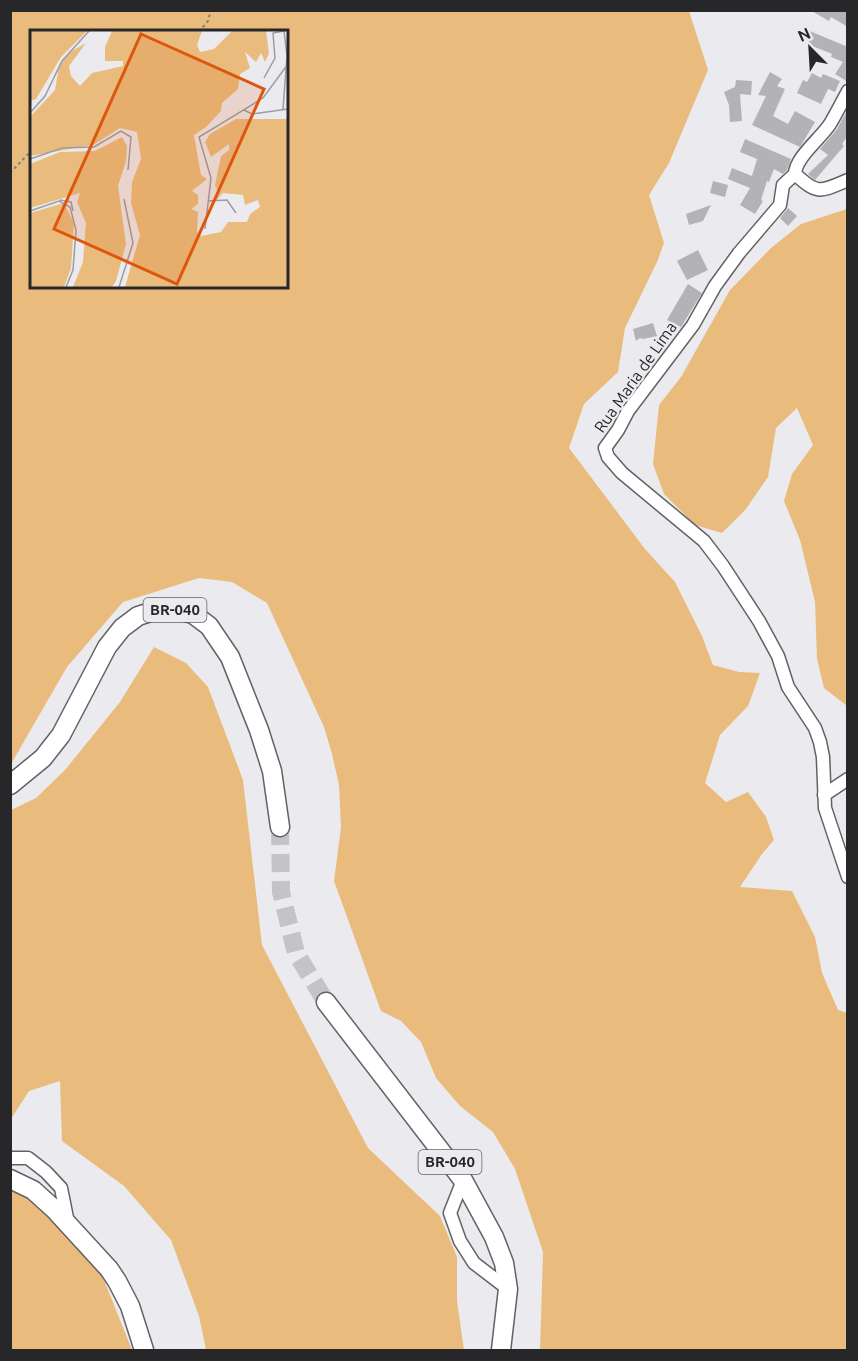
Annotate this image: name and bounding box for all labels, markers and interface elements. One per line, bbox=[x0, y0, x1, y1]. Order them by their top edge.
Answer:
north arrow bbox=[780, 18, 840, 78]
text: N bbox=[795, 24, 813, 45]
inset map bbox=[30, 30, 288, 288]
street label: Rua Maria de Lima bbox=[590, 318, 680, 436]
road number: BR-040 bbox=[144, 598, 207, 622]
road number: BR-040 bbox=[418, 1150, 482, 1174]

